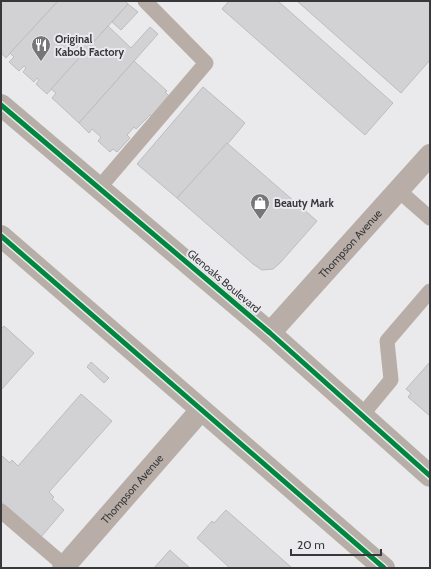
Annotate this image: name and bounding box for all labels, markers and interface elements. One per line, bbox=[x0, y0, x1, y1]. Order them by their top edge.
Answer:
place label: Original Kabob Factory bbox=[55, 32, 124, 59]
restaurant icon: Original Kabob Factory bbox=[30, 34, 52, 62]
shop icon: Beauty Mark bbox=[249, 192, 271, 220]
place label: Beauty Mark bbox=[274, 196, 334, 210]
street label: Thompson Avenue bbox=[316, 206, 385, 281]
street label: Glenoaks Boulevard bbox=[184, 246, 264, 316]
street label: Thompson Avenue bbox=[98, 451, 166, 527]
scale bar bbox=[291, 531, 381, 557]
text: 20 m bbox=[297, 537, 325, 552]

